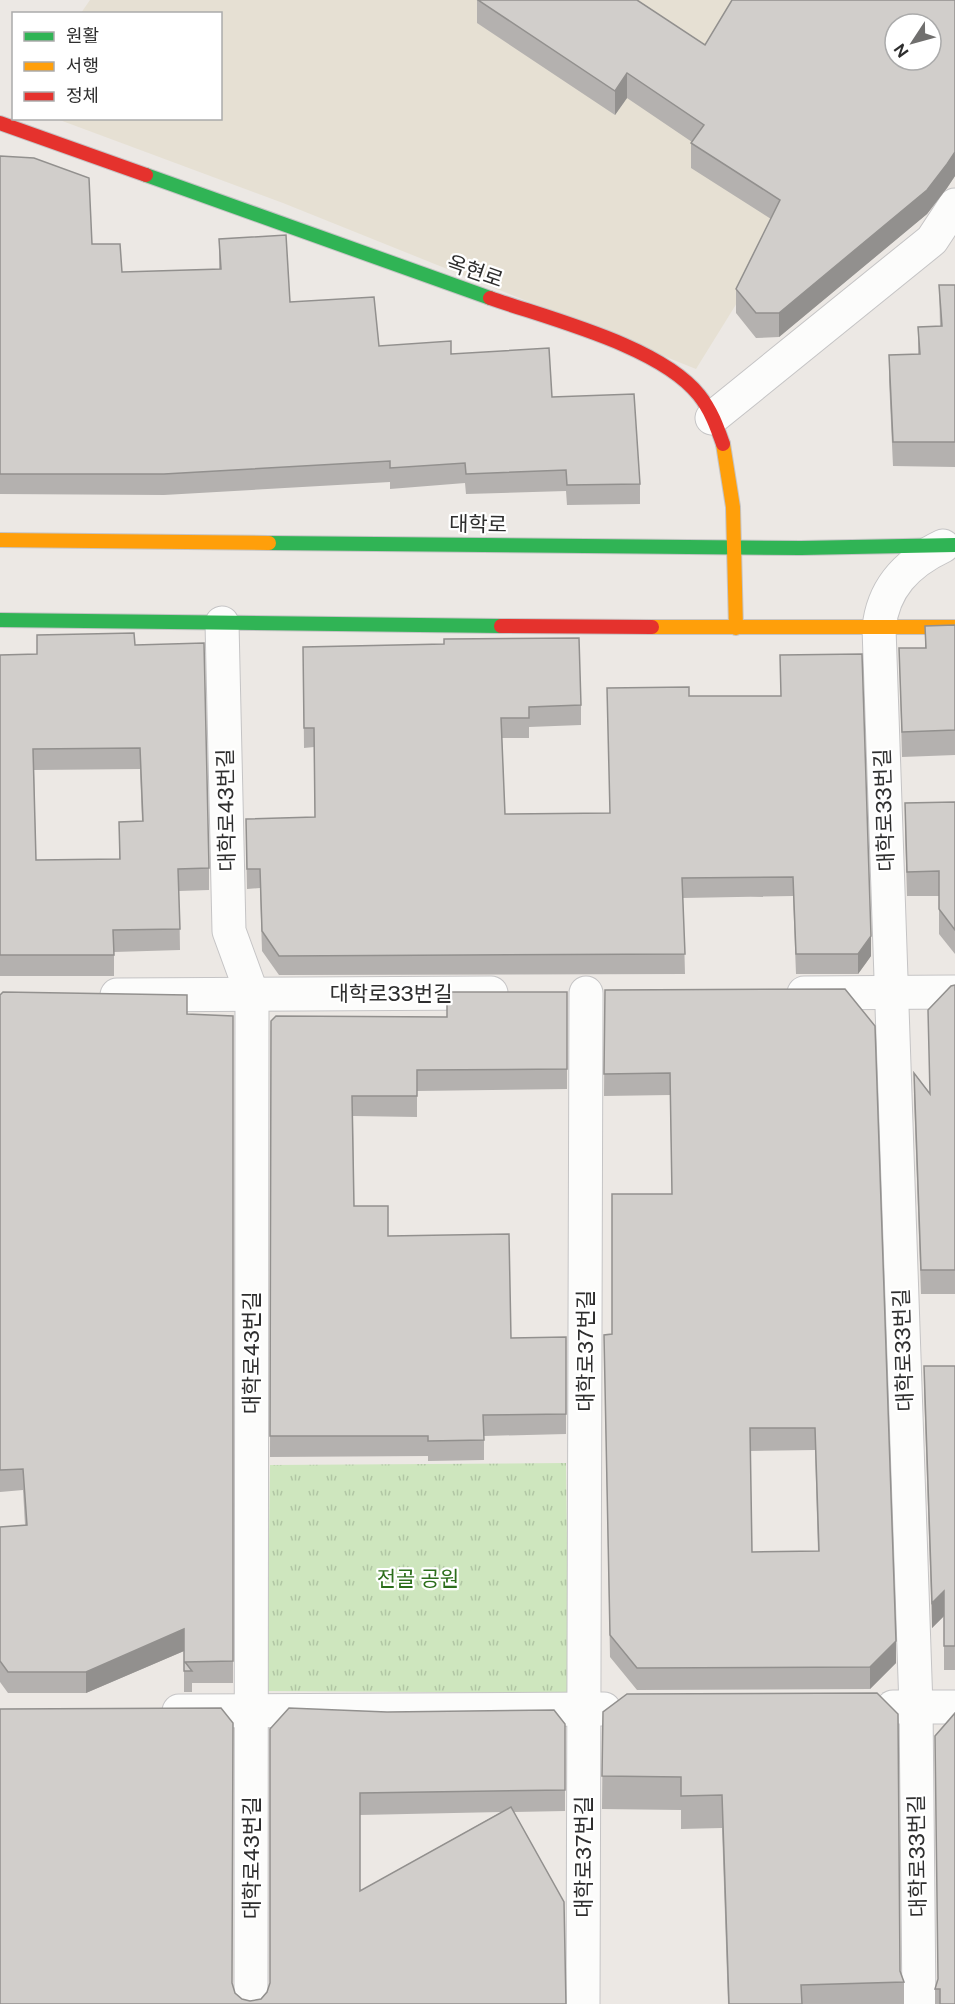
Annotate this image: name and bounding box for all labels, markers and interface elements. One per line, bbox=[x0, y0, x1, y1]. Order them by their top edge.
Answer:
legend bbox=[12, 12, 222, 120]
north arrow bbox=[883, 12, 943, 72]
text: 원활 bbox=[66, 25, 99, 46]
text: N bbox=[890, 40, 913, 61]
text: 서행 bbox=[66, 55, 99, 76]
text: 정체 bbox=[66, 85, 99, 106]
street label: 옥현로 bbox=[444, 250, 506, 292]
street label: 대학로 bbox=[449, 511, 507, 537]
street label: 대학로43번길 bbox=[212, 748, 240, 872]
street label: 대학로33번길 bbox=[869, 748, 899, 872]
street label: 대학로33번길 bbox=[330, 981, 452, 1006]
street label: 대학로33번길 bbox=[888, 1288, 918, 1412]
street label: 대학로37번길 bbox=[573, 1290, 598, 1412]
street label: 대학로43번길 bbox=[239, 1291, 264, 1415]
park label: 전골 공원 bbox=[377, 1566, 459, 1591]
street label: 대학로33번길 bbox=[903, 1794, 931, 1918]
street label: 대학로43번길 bbox=[239, 1796, 264, 1920]
street label: 대학로37번길 bbox=[571, 1796, 596, 1918]

